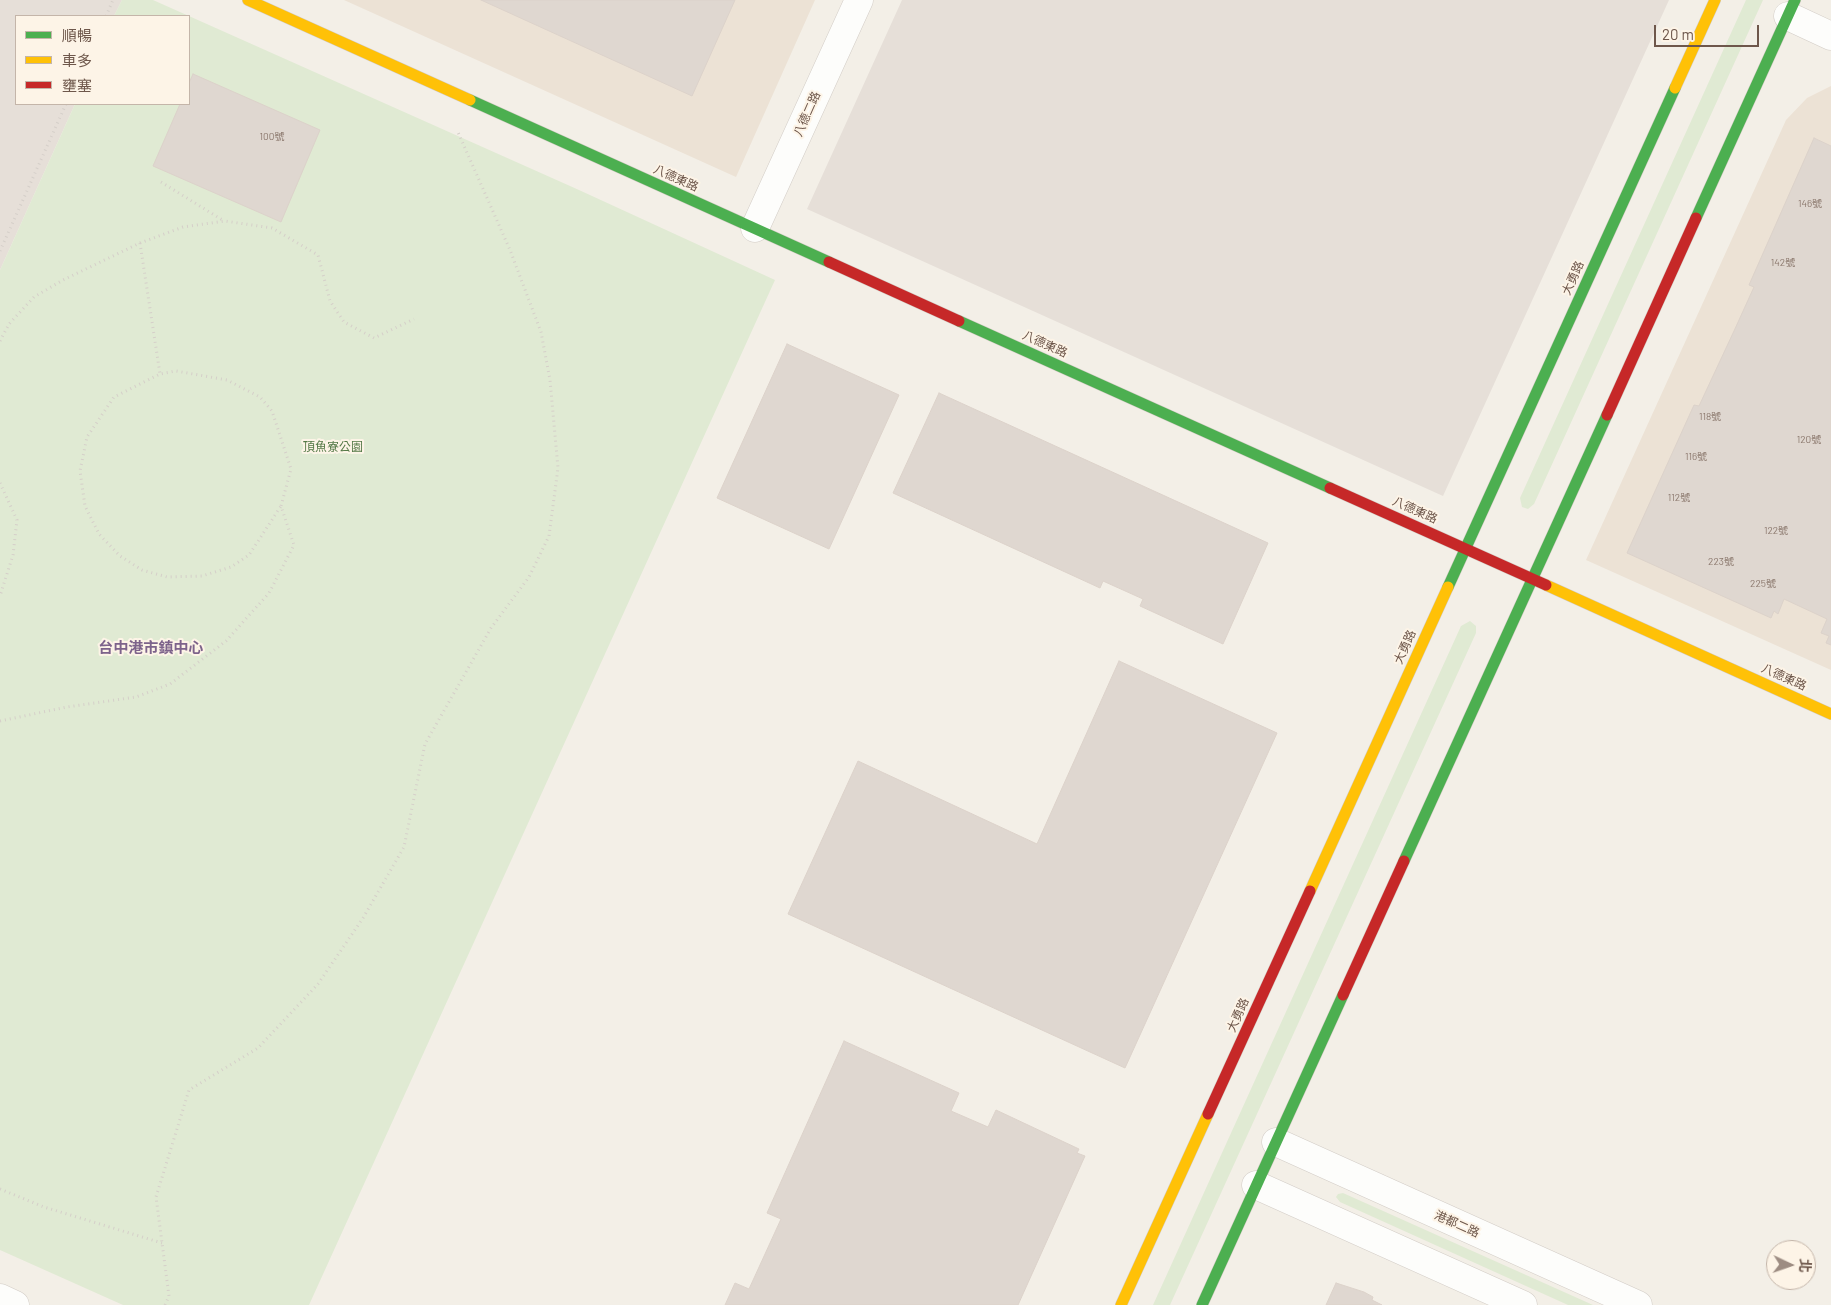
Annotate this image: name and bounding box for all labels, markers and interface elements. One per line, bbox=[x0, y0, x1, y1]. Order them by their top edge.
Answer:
legend bbox=[15, 15, 190, 105]
scale bar bbox=[1656, 15, 1761, 47]
text: 20 m bbox=[1662, 25, 1694, 43]
text: 順暢 bbox=[62, 26, 92, 44]
text: 車多 bbox=[62, 51, 92, 69]
text: 壅塞 bbox=[62, 76, 92, 94]
street label: 八德二路 bbox=[791, 89, 823, 139]
house number: 100號 bbox=[260, 131, 284, 143]
street label: 八德東路 bbox=[651, 162, 701, 194]
house number: 146號 bbox=[1798, 198, 1822, 210]
house number: 142號 bbox=[1771, 257, 1795, 269]
street label: 大勇路 bbox=[1559, 259, 1587, 297]
street label: 八德東路 bbox=[1020, 328, 1070, 360]
house number: 118號 bbox=[1699, 411, 1721, 423]
house number: 120號 bbox=[1797, 434, 1821, 446]
park label: 頂魚寮公園 bbox=[303, 440, 363, 454]
house number: 116號 bbox=[1685, 451, 1707, 463]
house number: 112號 bbox=[1668, 492, 1690, 504]
street label: 八德東路 bbox=[1390, 494, 1440, 526]
house number: 122號 bbox=[1764, 525, 1788, 537]
house number: 223號 bbox=[1708, 556, 1734, 568]
house number: 225號 bbox=[1750, 578, 1776, 590]
street label: 大勇路 bbox=[1391, 628, 1419, 666]
district label: 台中港市鎮中心 bbox=[99, 639, 203, 657]
street label: 八德東路 bbox=[1759, 661, 1809, 693]
street label: 大勇路 bbox=[1224, 996, 1252, 1034]
street label: 港都二路 bbox=[1432, 1208, 1482, 1240]
north arrow bbox=[1766, 1240, 1816, 1290]
text: 北 bbox=[1797, 1258, 1814, 1273]

